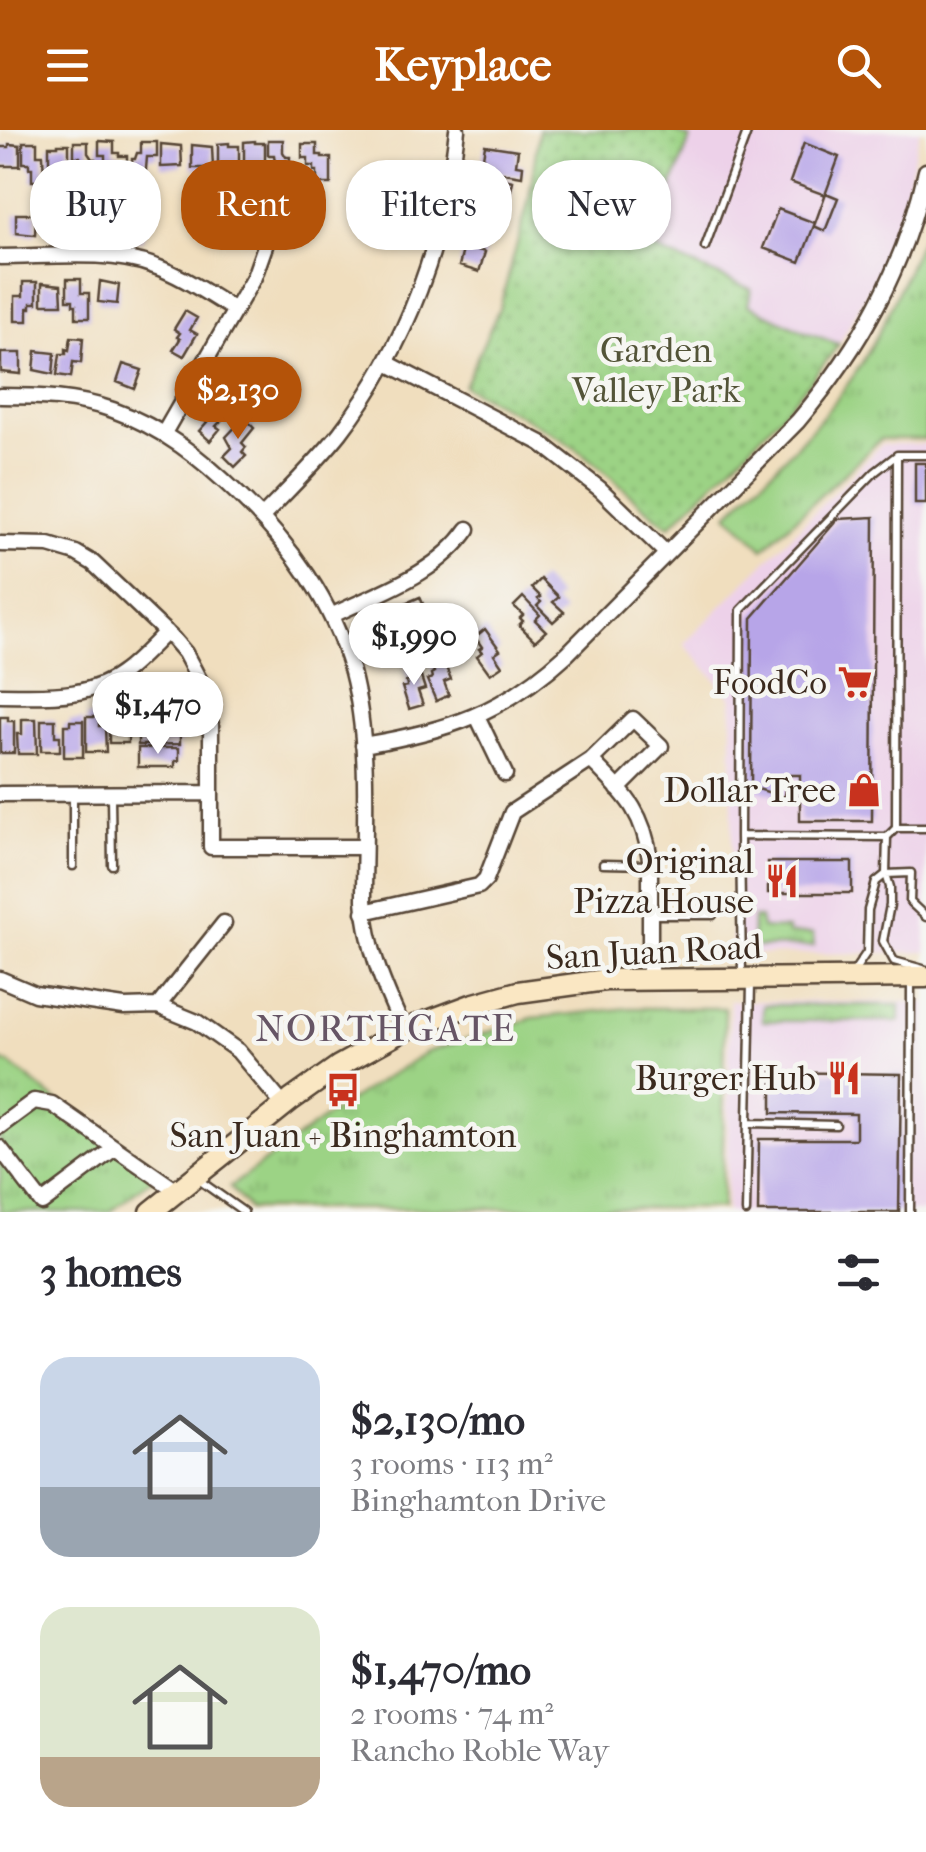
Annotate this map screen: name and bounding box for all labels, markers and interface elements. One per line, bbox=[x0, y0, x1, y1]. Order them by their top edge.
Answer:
icon: menu bbox=[40, 38, 95, 93]
icon: search bbox=[831, 38, 886, 93]
text: Keyplace bbox=[375, 39, 551, 92]
chip: Buy bbox=[30, 160, 161, 250]
chip: Rent bbox=[181, 160, 326, 250]
chip: Filters bbox=[346, 160, 512, 250]
chip: New bbox=[532, 160, 671, 250]
park label: Garden Valley Park bbox=[571, 330, 741, 411]
pin: $2,130 bbox=[157, 357, 319, 442]
text: $2,130 bbox=[197, 371, 279, 408]
pin: $1,990 bbox=[333, 603, 495, 688]
text: $1,990 bbox=[371, 617, 457, 654]
place label: FoodCo bbox=[712, 662, 827, 703]
supermarket icon: FoodCo bbox=[836, 663, 874, 701]
pin: $1,470 bbox=[77, 672, 239, 757]
text: $1,470 bbox=[114, 686, 202, 723]
place label: Dollar Tree bbox=[663, 770, 836, 811]
shop icon: Dollar Tree bbox=[845, 771, 883, 809]
place label: Original Pizza House bbox=[573, 841, 754, 922]
restaurant icon: Original Pizza House bbox=[763, 862, 801, 900]
street label: San Juan Road bbox=[545, 926, 764, 978]
district label: NORTHGATE bbox=[255, 1006, 517, 1051]
place label: Burger Hub bbox=[635, 1058, 816, 1099]
restaurant icon: Burger Hub bbox=[825, 1059, 863, 1097]
bus stop icon: San Juan + Binghamton bbox=[324, 1071, 362, 1109]
place label: San Juan + Binghamton bbox=[169, 1115, 517, 1156]
icon: filters bbox=[831, 1245, 886, 1300]
text: 3 homes bbox=[40, 1248, 182, 1297]
text: $2,130/mo bbox=[350, 1396, 525, 1445]
icon: home bbox=[120, 1397, 240, 1517]
text: 3 rooms · 113 m² bbox=[350, 1445, 553, 1482]
text: Binghamton Drive bbox=[350, 1482, 606, 1519]
text: $1,470/mo bbox=[350, 1646, 531, 1695]
icon: home bbox=[120, 1647, 240, 1767]
text: 2 rooms · 74 m² bbox=[350, 1695, 554, 1732]
text: Rancho Roble Way bbox=[350, 1732, 609, 1769]

